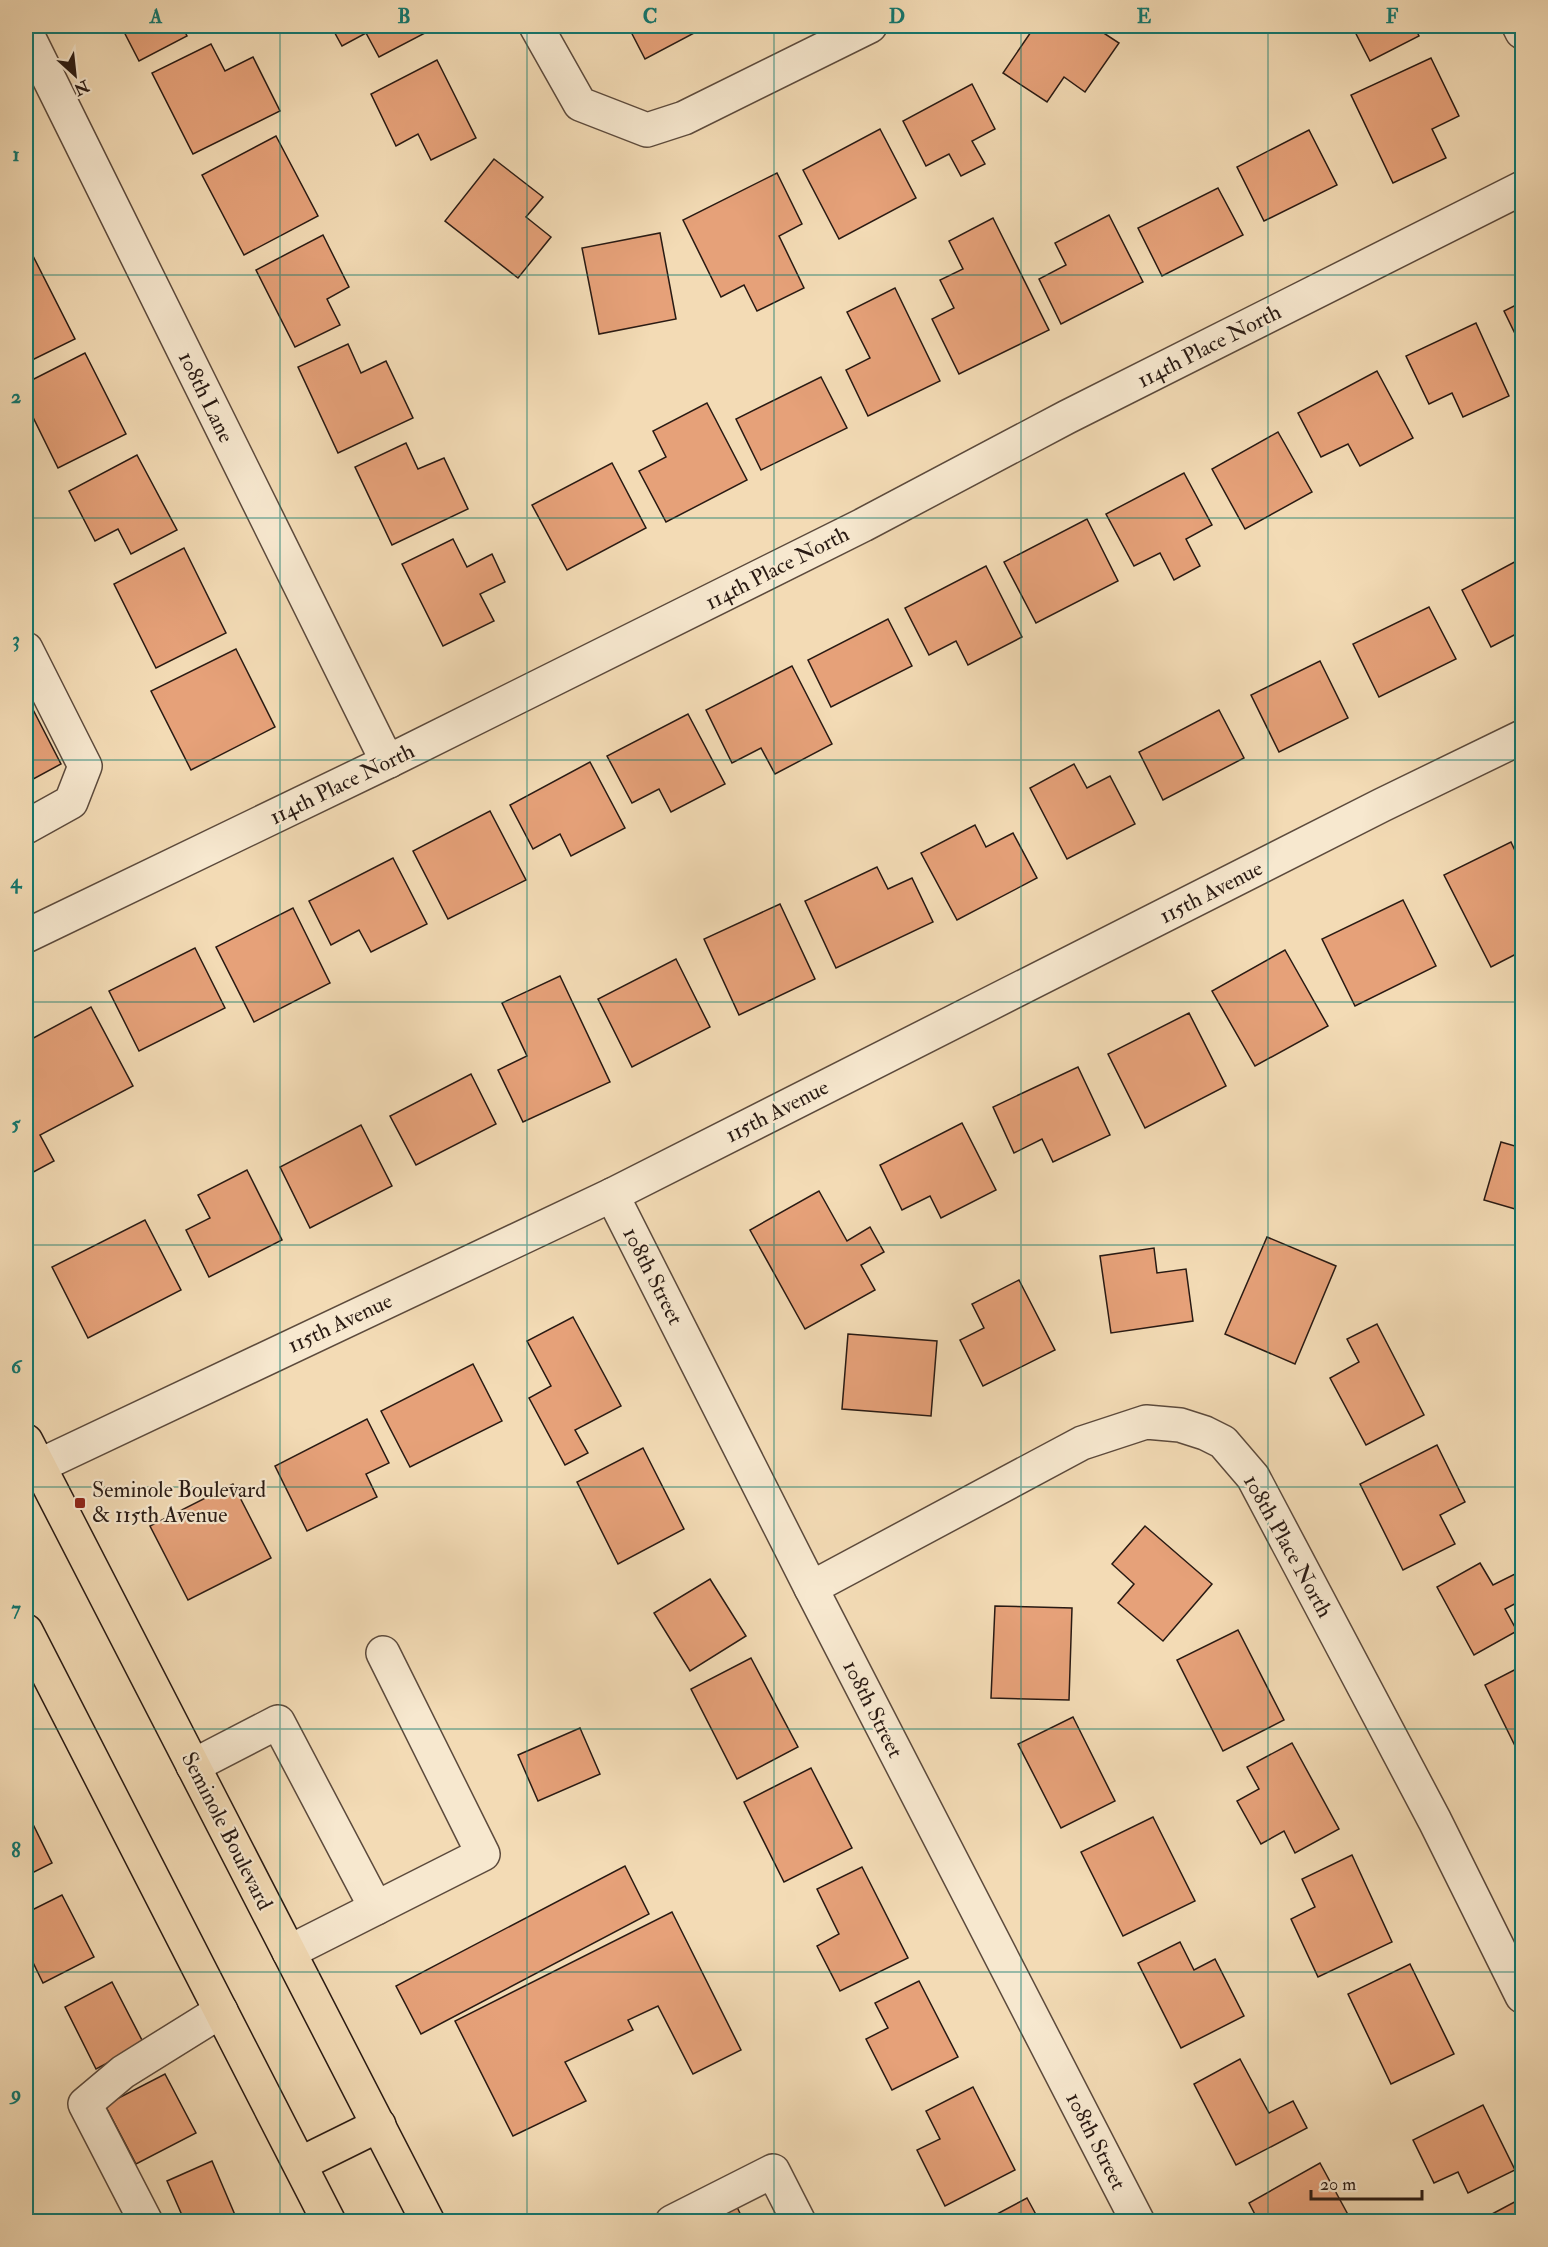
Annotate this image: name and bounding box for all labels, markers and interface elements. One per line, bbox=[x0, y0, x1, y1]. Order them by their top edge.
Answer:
text: A bbox=[149, 4, 163, 29]
text: B bbox=[397, 4, 411, 29]
text: C bbox=[643, 4, 657, 29]
text: D bbox=[889, 4, 905, 29]
text: E bbox=[1137, 4, 1152, 29]
text: F bbox=[1386, 4, 1399, 29]
north arrow bbox=[45, 45, 105, 105]
text: N bbox=[70, 75, 93, 100]
text: 1 bbox=[12, 142, 20, 167]
street label: 114th Place North bbox=[1132, 298, 1286, 394]
street label: 108th Lane bbox=[172, 347, 240, 447]
text: 2 bbox=[11, 384, 21, 409]
street label: 114th Place North bbox=[700, 520, 854, 616]
text: 3 bbox=[12, 627, 20, 652]
street label: 114th Place North bbox=[265, 737, 419, 831]
street label: 115th Avenue bbox=[1155, 854, 1267, 930]
text: 4 bbox=[10, 869, 23, 894]
street label: 115th Avenue bbox=[721, 1073, 833, 1149]
text: 5 bbox=[12, 1111, 22, 1136]
street label: 108th Street bbox=[617, 1223, 689, 1329]
street label: 115th Avenue bbox=[283, 1287, 397, 1359]
text: 6 bbox=[11, 1354, 23, 1379]
street label: 108th Place North bbox=[1237, 1469, 1339, 1623]
place label: Seminole Boulevard & 115th Avenue bbox=[92, 1476, 266, 1529]
marker: Seminole Boulevard & 115th Avenue bbox=[73, 1496, 87, 1510]
text: 7 bbox=[11, 1596, 21, 1621]
street label: 108th Street bbox=[837, 1656, 909, 1762]
street label: Seminole Boulevard bbox=[175, 1747, 279, 1915]
text: 8 bbox=[11, 1838, 21, 1863]
text: 9 bbox=[9, 2081, 21, 2106]
street label: 108th Street bbox=[1060, 2088, 1132, 2194]
scale bar bbox=[1311, 2163, 1422, 2201]
text: 20 m bbox=[1320, 2173, 1356, 2196]

